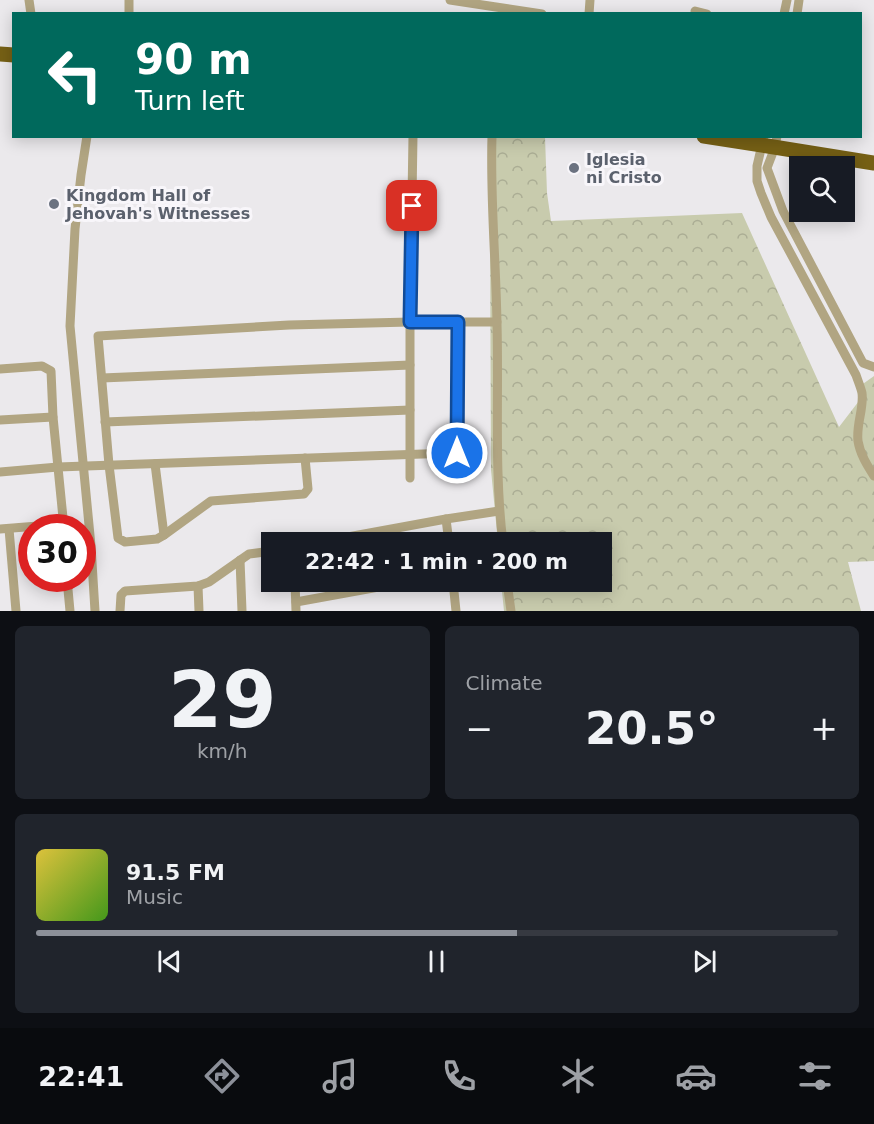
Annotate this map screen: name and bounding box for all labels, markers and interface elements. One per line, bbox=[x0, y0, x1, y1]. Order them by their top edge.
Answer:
text: 90 m bbox=[135, 35, 252, 84]
icon: left bbox=[36, 36, 114, 114]
text: Turn left bbox=[135, 85, 245, 116]
place label: Iglesia ni Cristo bbox=[586, 150, 662, 187]
map controls bbox=[789, 156, 855, 222]
button: search bbox=[789, 156, 855, 222]
marker: Iglesia ni Cristo bbox=[567, 161, 581, 175]
pin bbox=[386, 180, 437, 231]
place label: Kingdom Hall of Jehovah's Witnesses bbox=[65, 186, 250, 223]
icon: arrive bbox=[395, 189, 428, 222]
marker: Kingdom Hall of Jehovah's Witnesses bbox=[47, 197, 61, 211]
position arrow bbox=[425, 421, 489, 485]
speed limit sign: 30 bbox=[18, 514, 96, 592]
text: 22:42 · 1 min · 200 m bbox=[305, 549, 568, 574]
text: 29 bbox=[168, 655, 277, 745]
text: Climate bbox=[466, 671, 542, 695]
text: 20.5° bbox=[585, 702, 719, 755]
text: − bbox=[466, 709, 493, 748]
text: + bbox=[810, 709, 838, 748]
text: km/h bbox=[197, 739, 247, 763]
text: 91.5 FM bbox=[126, 860, 225, 885]
text: Music bbox=[126, 885, 183, 909]
icon: previous bbox=[153, 945, 186, 978]
icon: pause bbox=[420, 945, 453, 978]
icon: next bbox=[688, 945, 721, 978]
icon: directions bbox=[201, 1055, 243, 1097]
icon: music bbox=[319, 1055, 361, 1097]
icon: phone bbox=[438, 1055, 480, 1097]
icon: climate bbox=[557, 1055, 599, 1097]
icon: car bbox=[675, 1055, 717, 1097]
icon: filters bbox=[794, 1055, 836, 1097]
text: 22:41 bbox=[38, 1061, 124, 1092]

